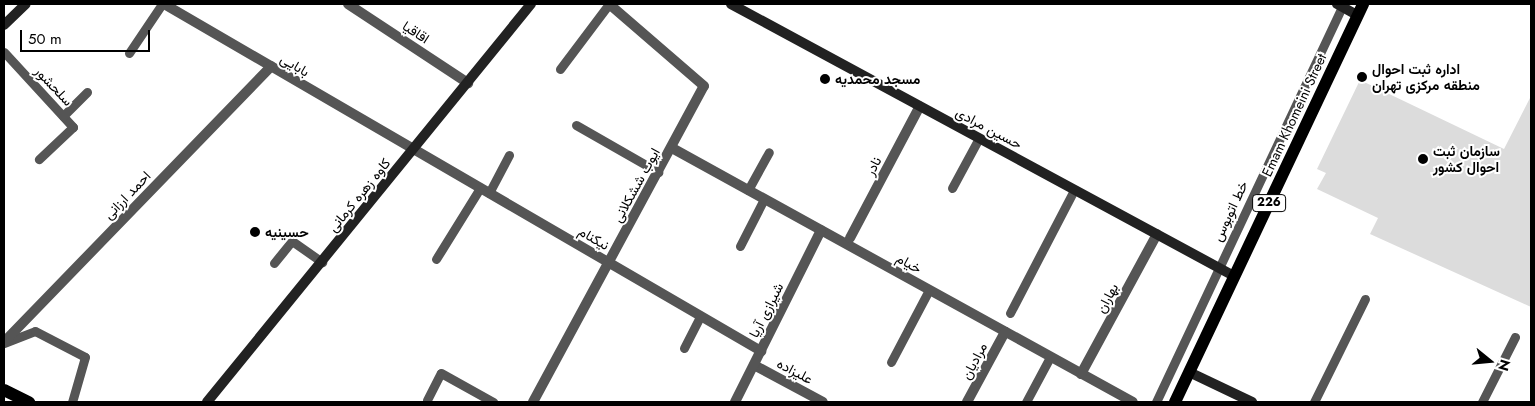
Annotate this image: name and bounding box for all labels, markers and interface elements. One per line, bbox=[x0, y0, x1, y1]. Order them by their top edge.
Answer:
street label: اقاقیا bbox=[399, 17, 433, 47]
scale bar bbox=[22, 20, 152, 52]
text: 50 m bbox=[28, 28, 62, 50]
street label: بابایی bbox=[277, 50, 313, 80]
street label: Emam Khomeini Street bbox=[1258, 51, 1330, 179]
place label: اداره ثبت احوال منطقه مركزی تهران bbox=[1372, 61, 1480, 94]
street label: سلحشور bbox=[32, 63, 76, 109]
place label: مسجد محمدیه bbox=[835, 71, 920, 87]
marker: اداره ثبت احوال منطقه مركزی تهران bbox=[1356, 71, 1368, 83]
marker: مسجد محمدیه bbox=[819, 73, 831, 85]
street label: حسین مرادی bbox=[953, 103, 1025, 153]
place label: سازمان ثبت احوال کشور bbox=[1433, 143, 1500, 176]
street label: ایوب ششکلانی bbox=[609, 145, 663, 225]
marker: سازمان ثبت احوال کشور bbox=[1417, 153, 1429, 165]
street label: نادر bbox=[861, 154, 885, 178]
street label: کاوه زهره کرمانی bbox=[324, 155, 394, 235]
street label: احمد ارزانی bbox=[100, 167, 154, 223]
street label: خط اتوبوس bbox=[1209, 178, 1251, 244]
road number: 226 bbox=[1252, 194, 1286, 212]
street label: نیکنام bbox=[576, 222, 612, 254]
place label: حسینیه bbox=[265, 224, 309, 240]
marker: حسینیه bbox=[249, 226, 261, 238]
street label: خیام bbox=[893, 249, 925, 277]
street label: شیرازی آریا bbox=[745, 280, 787, 340]
street label: بهاران bbox=[1092, 280, 1122, 316]
north arrow bbox=[1465, 336, 1515, 386]
street label: مرادیان bbox=[957, 340, 991, 382]
street label: علیزاده bbox=[774, 355, 816, 387]
text: N bbox=[1493, 357, 1516, 374]

